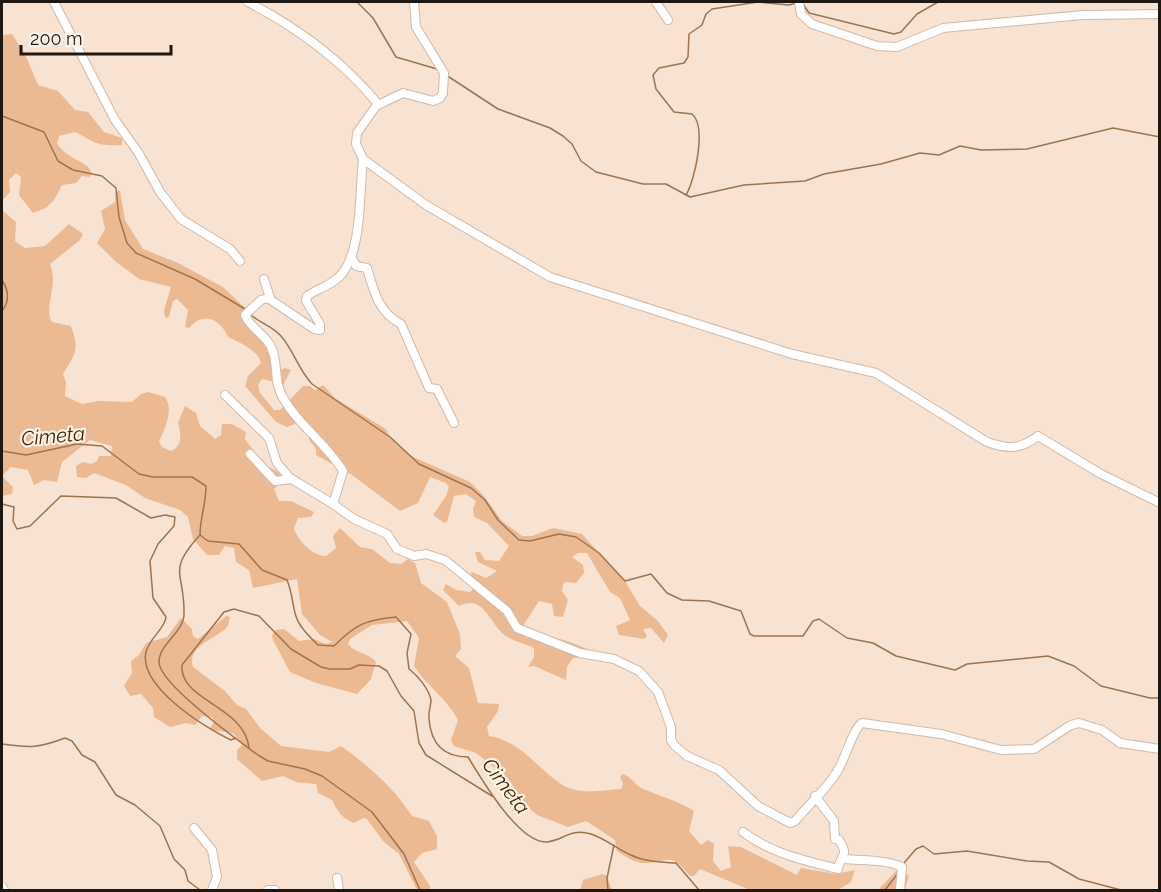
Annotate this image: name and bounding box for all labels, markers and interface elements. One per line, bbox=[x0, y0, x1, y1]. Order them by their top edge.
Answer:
scale bar bbox=[21, 18, 171, 56]
text: 200 m bbox=[30, 28, 83, 49]
water label: Cimeta bbox=[20, 421, 86, 451]
water label: Cimeta bbox=[477, 753, 535, 819]

